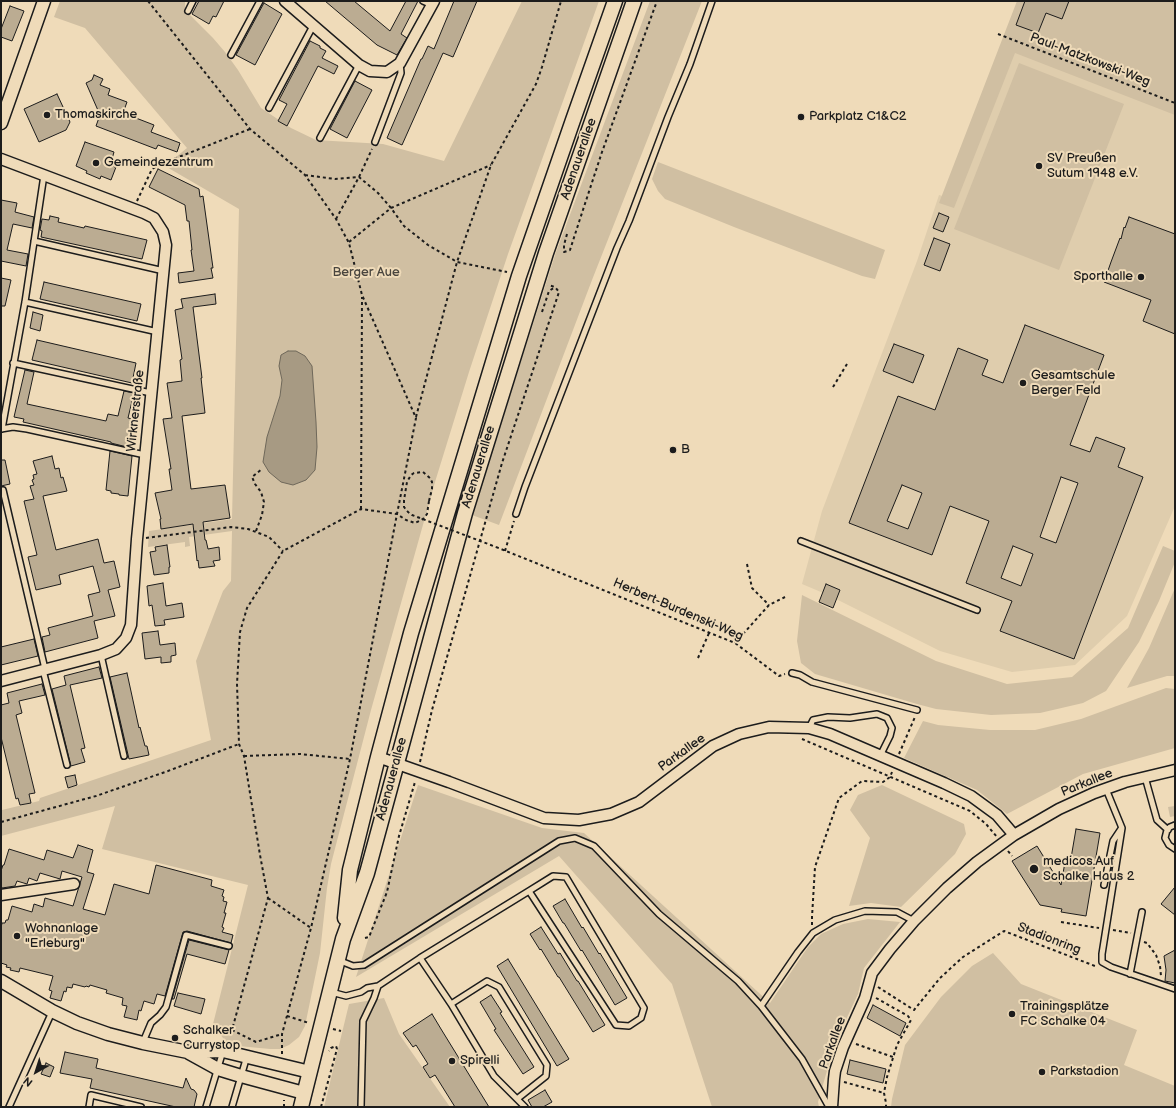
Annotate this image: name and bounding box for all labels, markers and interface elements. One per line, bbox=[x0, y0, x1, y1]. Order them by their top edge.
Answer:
street label: Paul-Matzkowski-Weg bbox=[1028, 30, 1152, 90]
place label: Thomaskirche bbox=[55, 107, 137, 123]
place label: Parkplatz C1&C2 bbox=[809, 109, 906, 125]
marker: Thomaskirche bbox=[42, 110, 52, 120]
marker: Parkplatz C1&C2 bbox=[796, 112, 806, 122]
street label: Adenauerallee bbox=[558, 116, 600, 202]
place label: SV Preußen Sutum 1948 e.V. bbox=[1047, 151, 1138, 182]
place label: Gemeindezentrum bbox=[104, 155, 213, 171]
marker: Gemeindezentrum bbox=[91, 158, 101, 168]
marker: SV Preußen Sutum 1948 e.V. bbox=[1034, 161, 1044, 171]
park label: Berger Aue bbox=[332, 265, 400, 281]
place label: Sporthalle bbox=[1073, 269, 1133, 285]
marker: Sporthalle bbox=[1136, 272, 1146, 282]
place label: Gesamtschule Berger Feld bbox=[1031, 368, 1115, 399]
street label: Wirknerstraße bbox=[124, 369, 148, 453]
marker: Gesamtschule Berger Feld bbox=[1018, 378, 1028, 388]
street label: Adenauerallee bbox=[459, 424, 499, 510]
place label: B bbox=[681, 442, 690, 458]
marker: B bbox=[668, 445, 678, 455]
street label: Herbert-Burdenski-Weg bbox=[610, 575, 746, 645]
street label: Parkallee bbox=[655, 731, 709, 775]
street label: Adenauerallee bbox=[373, 736, 411, 822]
street label: Parkallee bbox=[1059, 766, 1115, 800]
place label: medicos.Auf Schalke Haus 2 bbox=[1043, 854, 1134, 885]
marker: medicos.Auf Schalke Haus 2 bbox=[1028, 863, 1040, 875]
street label: Stadionring bbox=[1015, 920, 1083, 958]
place label: Wohnanlage "Erleburg" bbox=[25, 921, 98, 952]
marker: Wohnanlage "Erleburg" bbox=[12, 931, 22, 941]
place label: Trainingsplätze FC Schalke 04 bbox=[1020, 999, 1109, 1030]
marker: Trainingsplätze FC Schalke 04 bbox=[1007, 1009, 1017, 1019]
street label: Parkallee bbox=[816, 1015, 850, 1071]
place label: Schalker Currystop bbox=[183, 1023, 240, 1054]
marker: Schalker Currystop bbox=[170, 1033, 180, 1043]
north arrow bbox=[16, 1052, 56, 1092]
place label: Spirelli bbox=[460, 1053, 499, 1069]
marker: Spirelli bbox=[447, 1056, 457, 1066]
place label: Parkstadion bbox=[1050, 1064, 1119, 1080]
marker: Parkstadion bbox=[1037, 1067, 1047, 1077]
text: N bbox=[21, 1074, 35, 1089]

